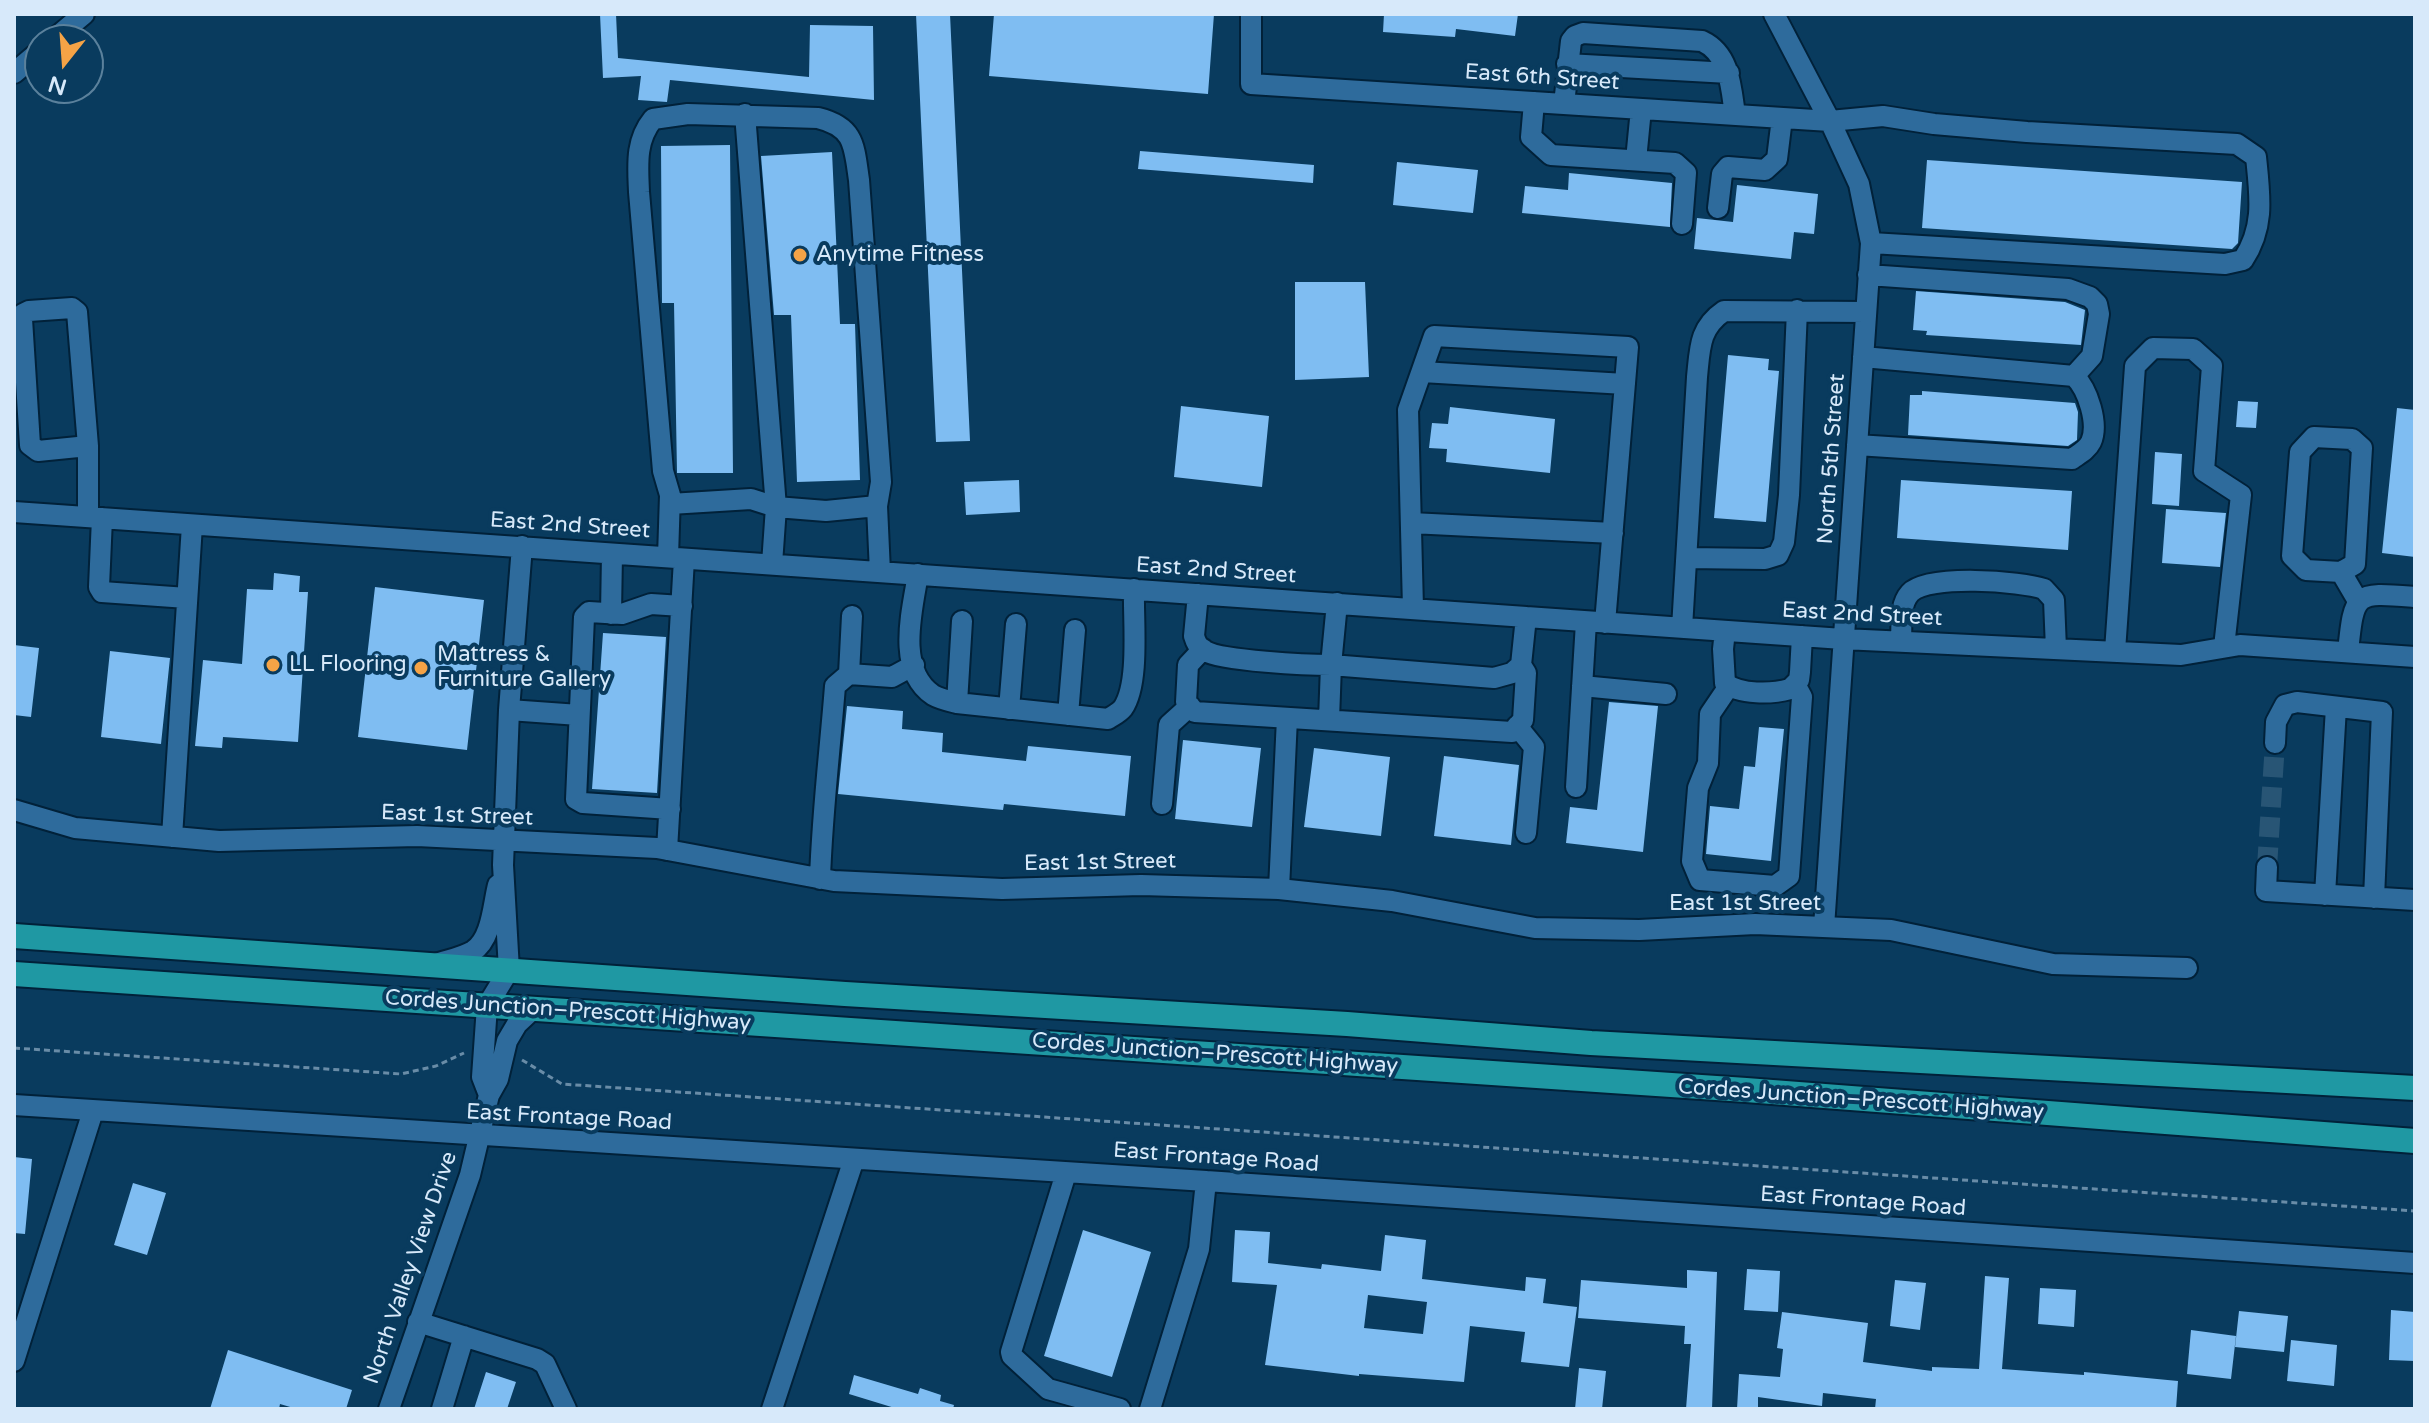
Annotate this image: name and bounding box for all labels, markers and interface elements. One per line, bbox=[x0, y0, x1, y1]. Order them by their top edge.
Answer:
north arrow bbox=[24, 24, 104, 104]
street label: East 6th Street bbox=[1464, 59, 1620, 97]
text: N bbox=[45, 70, 70, 100]
place label: Anytime Fitness bbox=[816, 242, 984, 268]
marker: Anytime Fitness bbox=[791, 246, 809, 264]
street label: North 5th Street bbox=[1813, 373, 1851, 545]
street label: East 2nd Street bbox=[489, 507, 651, 545]
street label: East 2nd Street bbox=[1135, 552, 1297, 590]
street label: East 2nd Street bbox=[1781, 598, 1943, 632]
place label: Mattress & Furniture Gallery bbox=[437, 642, 611, 694]
place label: LL Flooring bbox=[289, 652, 407, 678]
marker: LL Flooring bbox=[264, 656, 282, 674]
marker: Mattress & Furniture Gallery bbox=[412, 659, 430, 677]
street label: East 1st Street bbox=[381, 800, 533, 832]
street label: East 1st Street bbox=[1024, 848, 1176, 878]
street label: East 1st Street bbox=[1669, 891, 1821, 917]
street label: Cordes Junction–Prescott Highway bbox=[384, 985, 752, 1037]
street label: Cordes Junction–Prescott Highway bbox=[1031, 1028, 1399, 1080]
street label: Cordes Junction–Prescott Highway bbox=[1677, 1074, 2045, 1126]
street label: East Frontage Road bbox=[465, 1099, 673, 1137]
street label: East Frontage Road bbox=[1112, 1138, 1320, 1178]
street label: North Valley View Drive bbox=[359, 1148, 463, 1388]
street label: East Frontage Road bbox=[1759, 1182, 1967, 1222]

